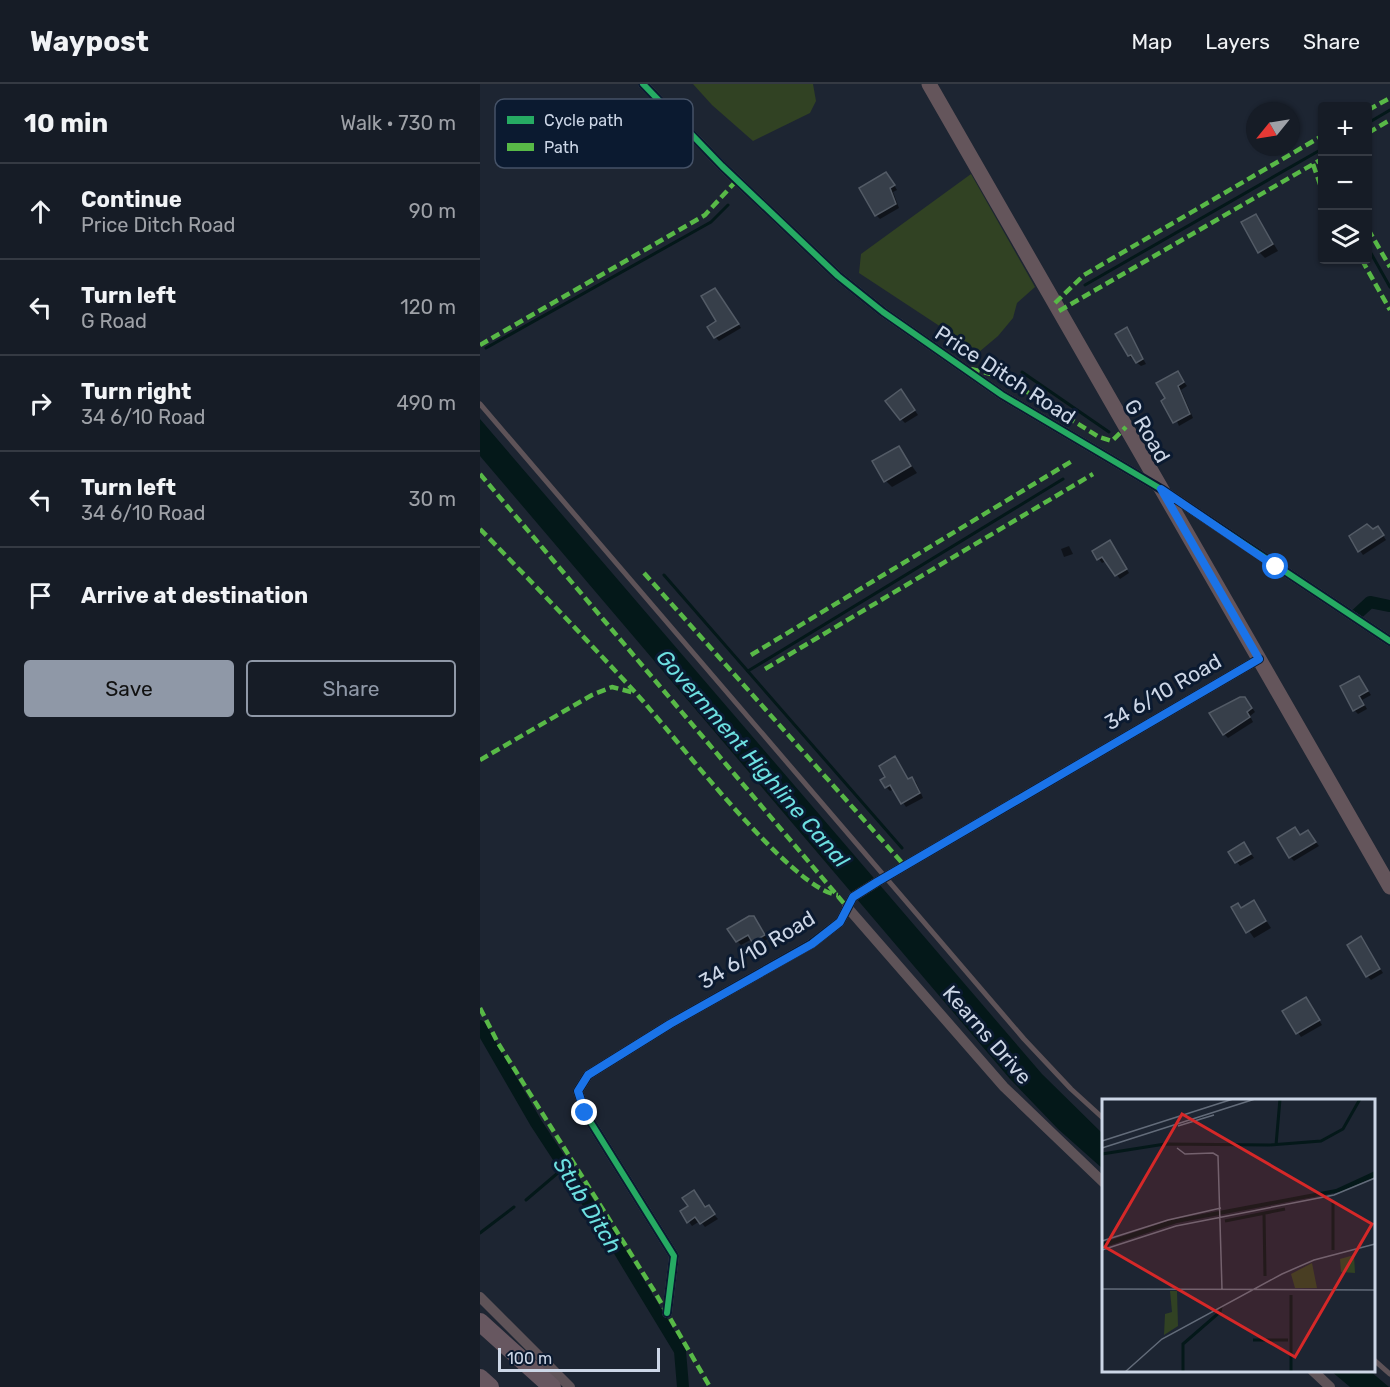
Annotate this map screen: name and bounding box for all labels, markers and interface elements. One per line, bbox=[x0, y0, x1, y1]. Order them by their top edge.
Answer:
text: Waypost bbox=[30, 25, 149, 58]
text: Map bbox=[1131, 29, 1172, 54]
text: Layers bbox=[1205, 29, 1270, 54]
text: Share bbox=[1303, 29, 1360, 54]
legend bbox=[495, 99, 693, 168]
north arrow bbox=[1246, 102, 1300, 156]
map controls bbox=[1318, 102, 1372, 264]
button: + bbox=[1318, 102, 1372, 156]
text: 10 min bbox=[24, 108, 108, 139]
text: Walk · 730 m bbox=[340, 111, 456, 135]
text: Cycle path bbox=[544, 111, 623, 130]
text: Path bbox=[544, 138, 579, 157]
button: − bbox=[1318, 156, 1372, 210]
text: Continue bbox=[81, 186, 182, 213]
icon: ahead bbox=[24, 195, 57, 228]
text: 90 m bbox=[409, 199, 456, 223]
button: layers bbox=[1318, 210, 1372, 264]
text: Price Ditch Road bbox=[81, 213, 235, 237]
text: Turn left bbox=[81, 282, 176, 309]
icon: left bbox=[24, 291, 57, 324]
text: 120 m bbox=[400, 295, 456, 319]
text: G Road bbox=[81, 309, 147, 333]
street label: Price Ditch Road bbox=[930, 320, 1080, 429]
text: Turn right bbox=[81, 378, 191, 405]
icon: right bbox=[24, 387, 57, 420]
text: 490 m bbox=[397, 391, 456, 415]
street label: G Road bbox=[1119, 395, 1176, 467]
text: 34 6/10 Road bbox=[81, 405, 205, 429]
text: Turn left bbox=[81, 474, 176, 501]
icon: left bbox=[24, 483, 57, 516]
text: 30 m bbox=[409, 487, 456, 511]
text: 34 6/10 Road bbox=[81, 501, 205, 525]
route start bbox=[1262, 553, 1288, 579]
icon: arrive bbox=[24, 579, 57, 612]
text: Arrive at destination bbox=[81, 582, 308, 609]
water label: Government Highline Canal bbox=[650, 644, 855, 873]
street label: 34 6/10 Road bbox=[1100, 648, 1226, 735]
button: Save bbox=[24, 660, 234, 717]
button: Share bbox=[246, 660, 456, 717]
street label: 34 6/10 Road bbox=[694, 905, 819, 994]
street label: Kearns Drive bbox=[938, 980, 1037, 1089]
route end bbox=[571, 1099, 597, 1125]
inset map bbox=[1102, 1099, 1375, 1372]
water label: Stub Ditch bbox=[547, 1152, 628, 1258]
scale bar bbox=[498, 1345, 660, 1372]
text: 100 m bbox=[507, 1349, 552, 1368]

